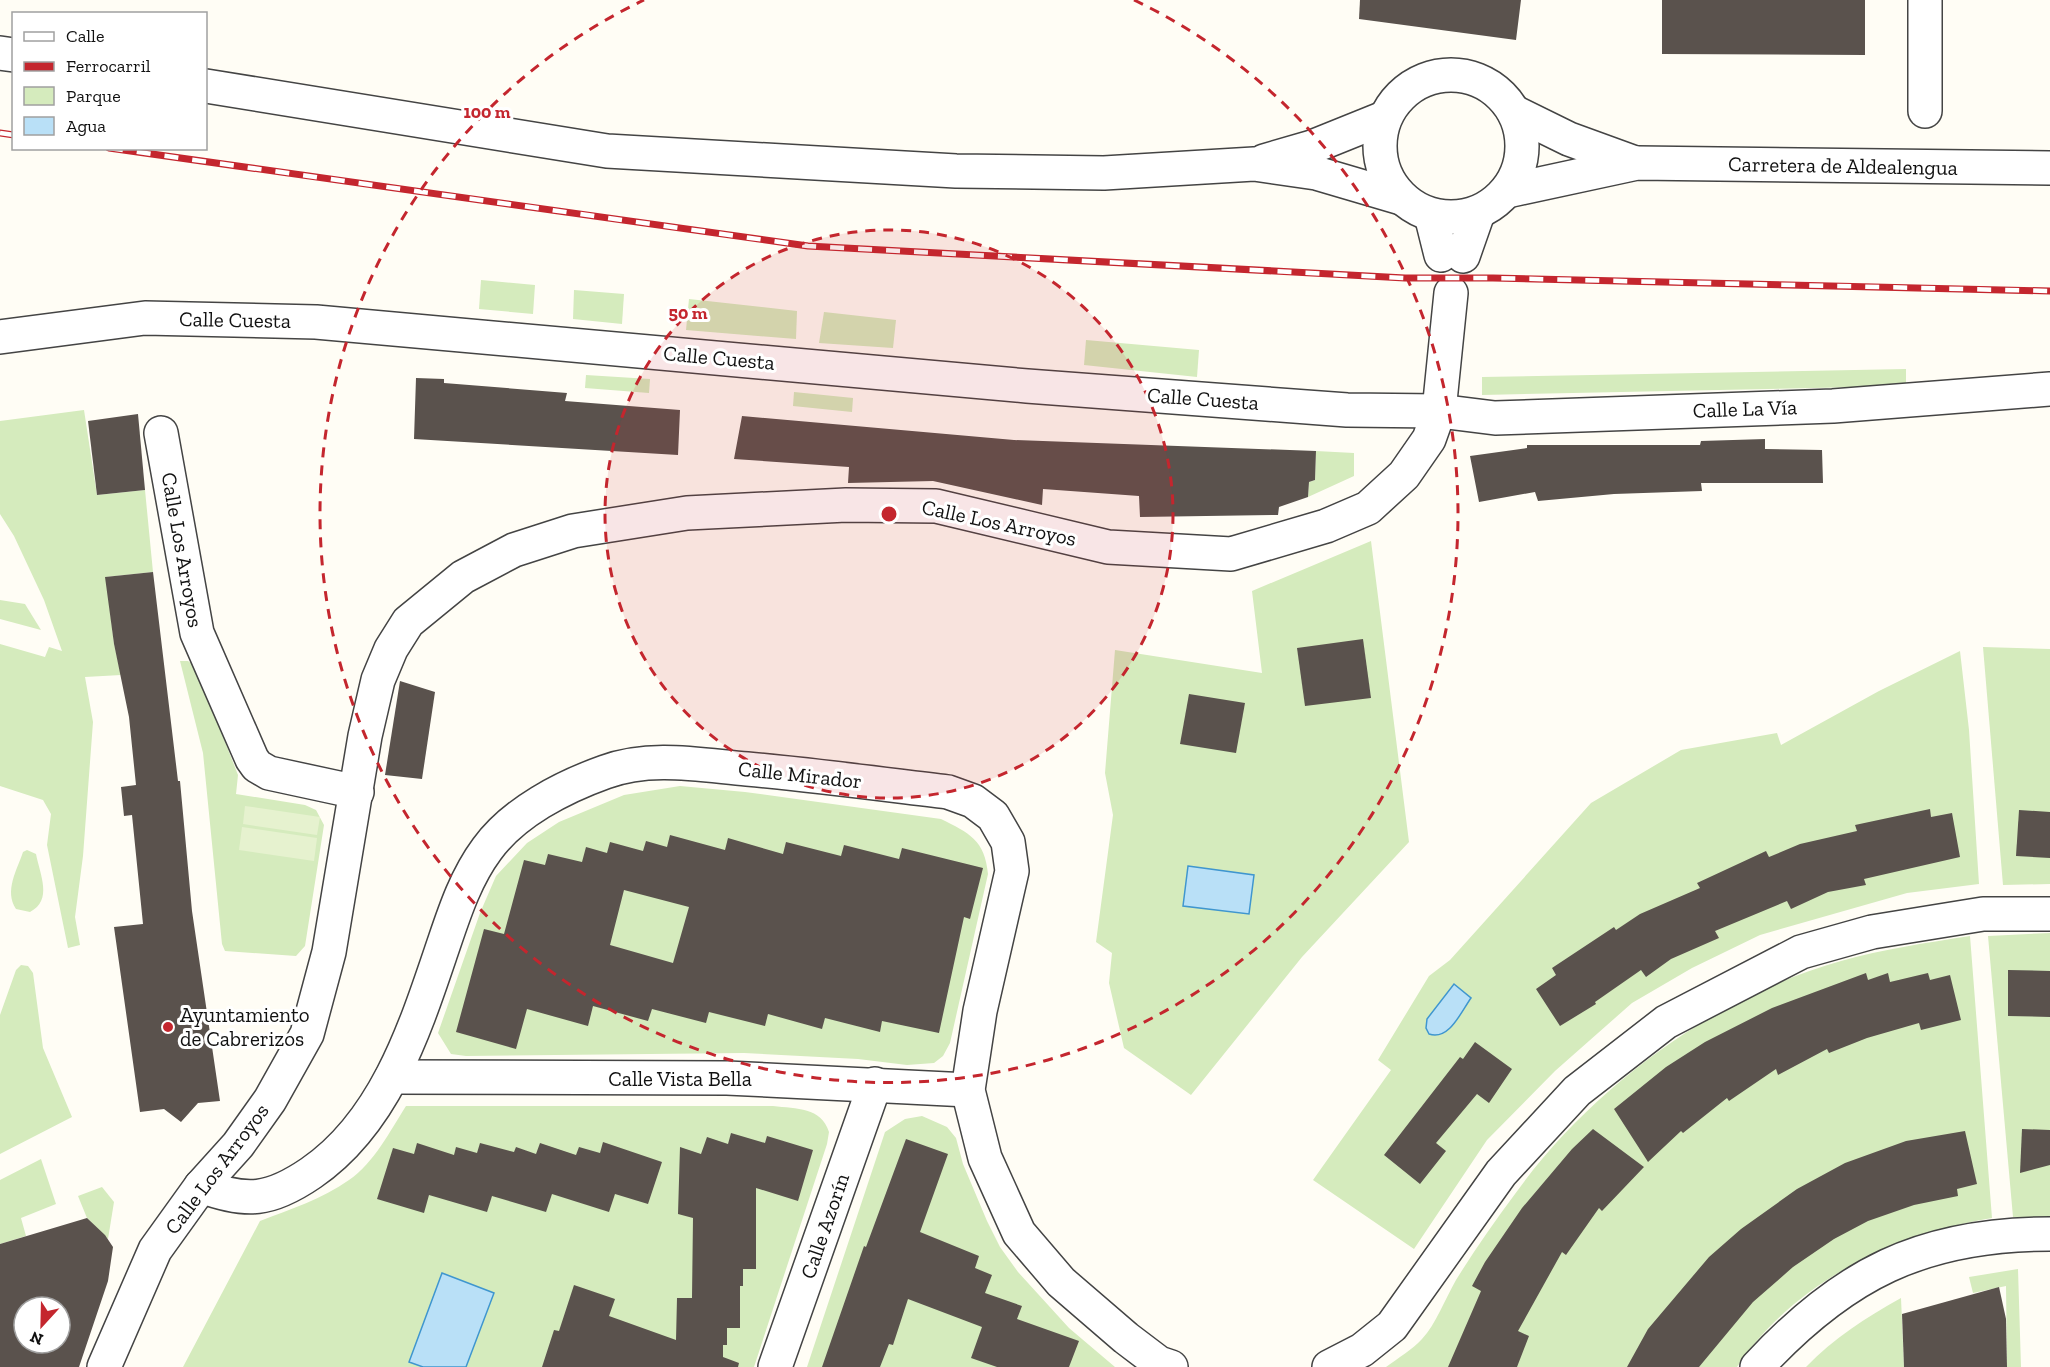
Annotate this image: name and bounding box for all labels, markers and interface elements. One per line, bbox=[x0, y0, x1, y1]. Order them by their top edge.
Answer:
legend bbox=[12, 12, 207, 150]
text: Calle bbox=[66, 25, 104, 47]
text: Ferrocarril bbox=[66, 55, 151, 77]
text: Parque bbox=[66, 85, 121, 107]
text: 100 m bbox=[463, 101, 511, 123]
text: Agua bbox=[66, 115, 106, 137]
street label: Carretera de Aldealengua bbox=[1728, 151, 1958, 180]
text: 50 m bbox=[669, 302, 708, 324]
street label: Calle Cuesta bbox=[179, 306, 291, 333]
street label: Calle Cuesta bbox=[662, 340, 776, 375]
street label: Calle Cuesta bbox=[1146, 382, 1260, 415]
street label: Calle La Vía bbox=[1692, 394, 1798, 423]
street label: Calle Los Arroyos bbox=[157, 470, 208, 629]
street label: Calle Los Arroyos bbox=[920, 494, 1079, 551]
centre of rings bbox=[879, 504, 899, 524]
street label: Calle Mirador bbox=[737, 756, 863, 793]
place label: Ayuntamiento de Cabrerizos bbox=[180, 1002, 310, 1051]
marker: Ayuntamiento de Cabrerizos bbox=[161, 1020, 175, 1034]
street label: Calle Vista Bella bbox=[608, 1066, 752, 1091]
street label: Calle Los Arroyos bbox=[159, 1098, 274, 1239]
street label: Calle Azorín bbox=[795, 1170, 854, 1282]
north arrow bbox=[12, 1295, 72, 1355]
text: N bbox=[27, 1327, 46, 1350]

